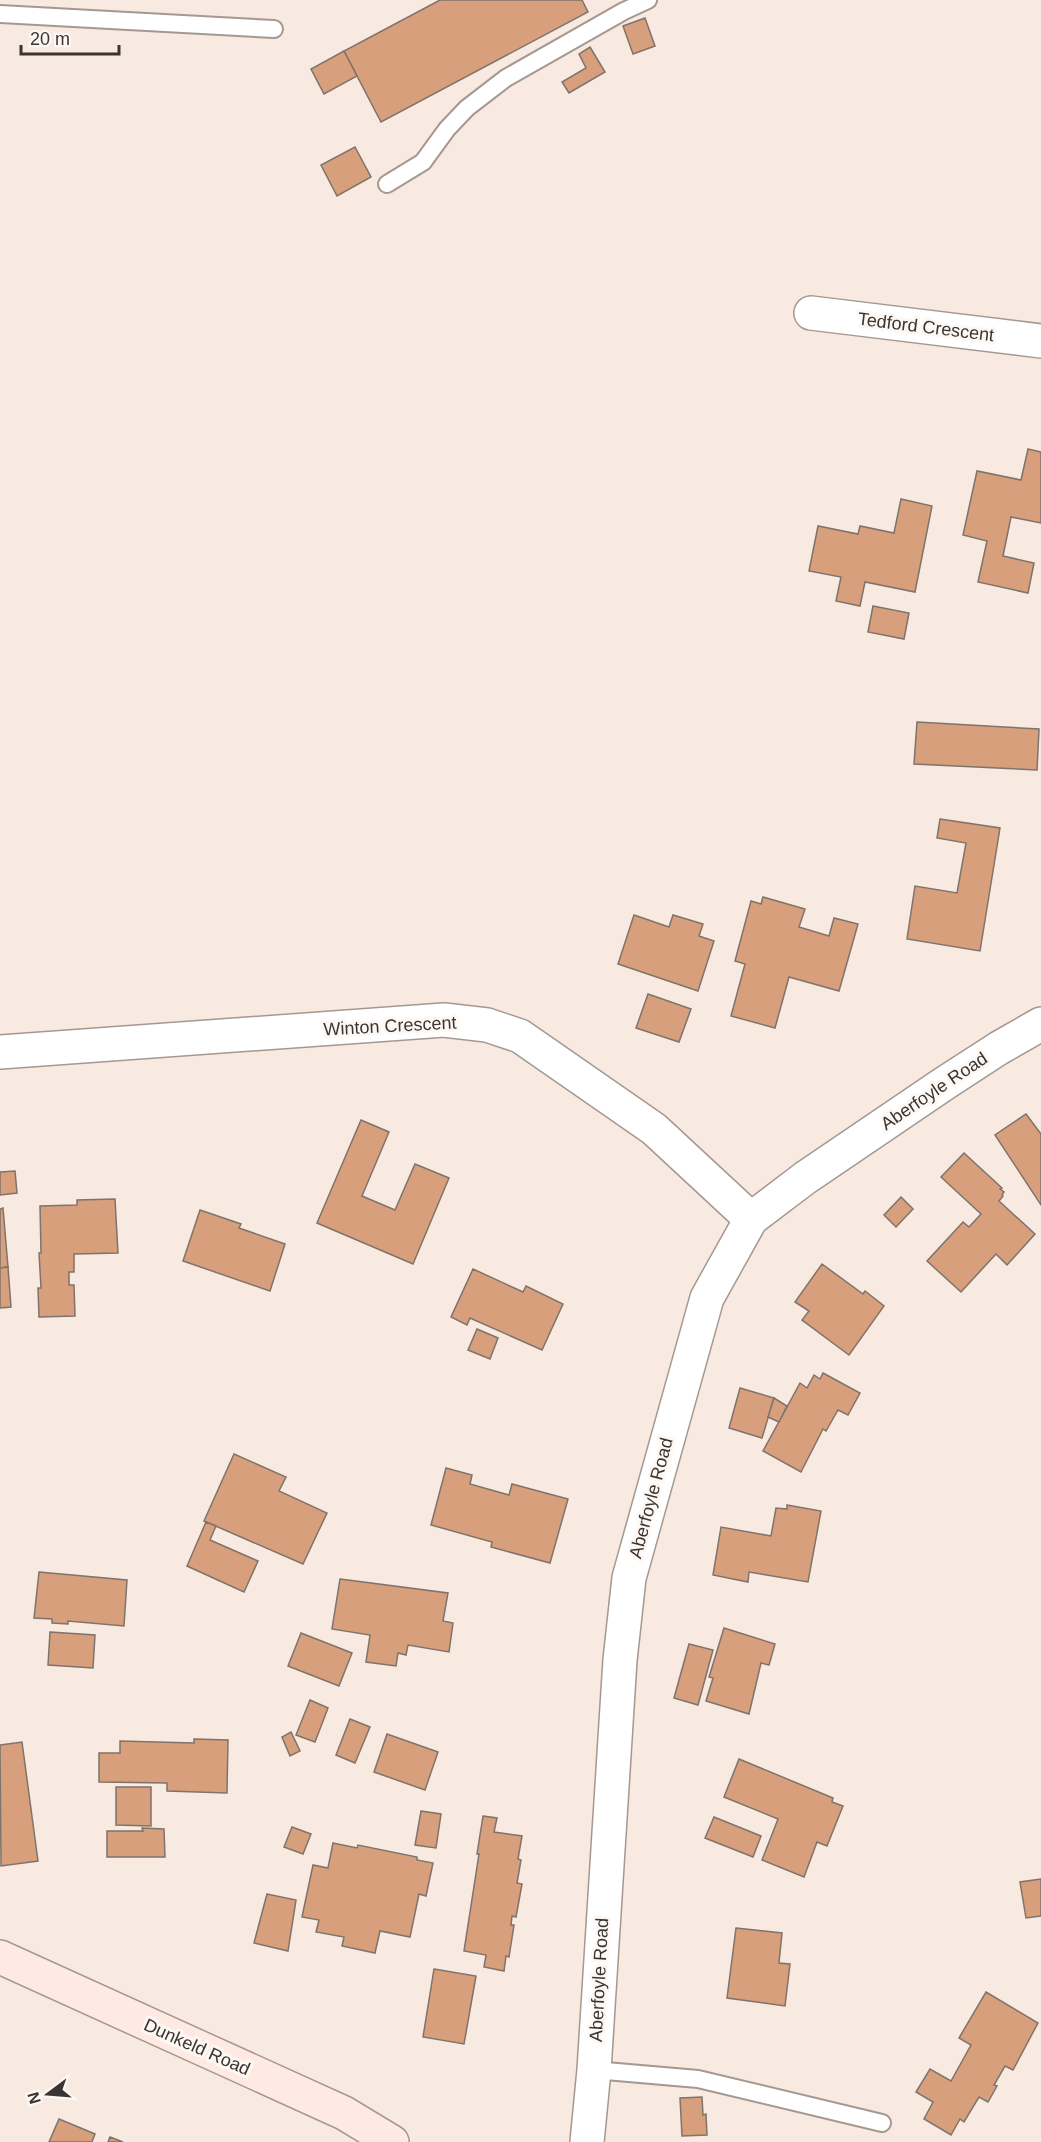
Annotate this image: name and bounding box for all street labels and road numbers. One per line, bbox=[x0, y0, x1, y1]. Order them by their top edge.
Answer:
street label: Tedford Crescent bbox=[857, 309, 995, 345]
street label: Winton Crescent bbox=[323, 1013, 457, 1039]
street label: Aberfoyle Road bbox=[877, 1048, 991, 1134]
street label: Aberfoyle Road bbox=[625, 1435, 677, 1561]
street label: Aberfoyle Road bbox=[586, 1918, 612, 2042]
street label: Dunkeld Road bbox=[141, 2015, 253, 2079]

